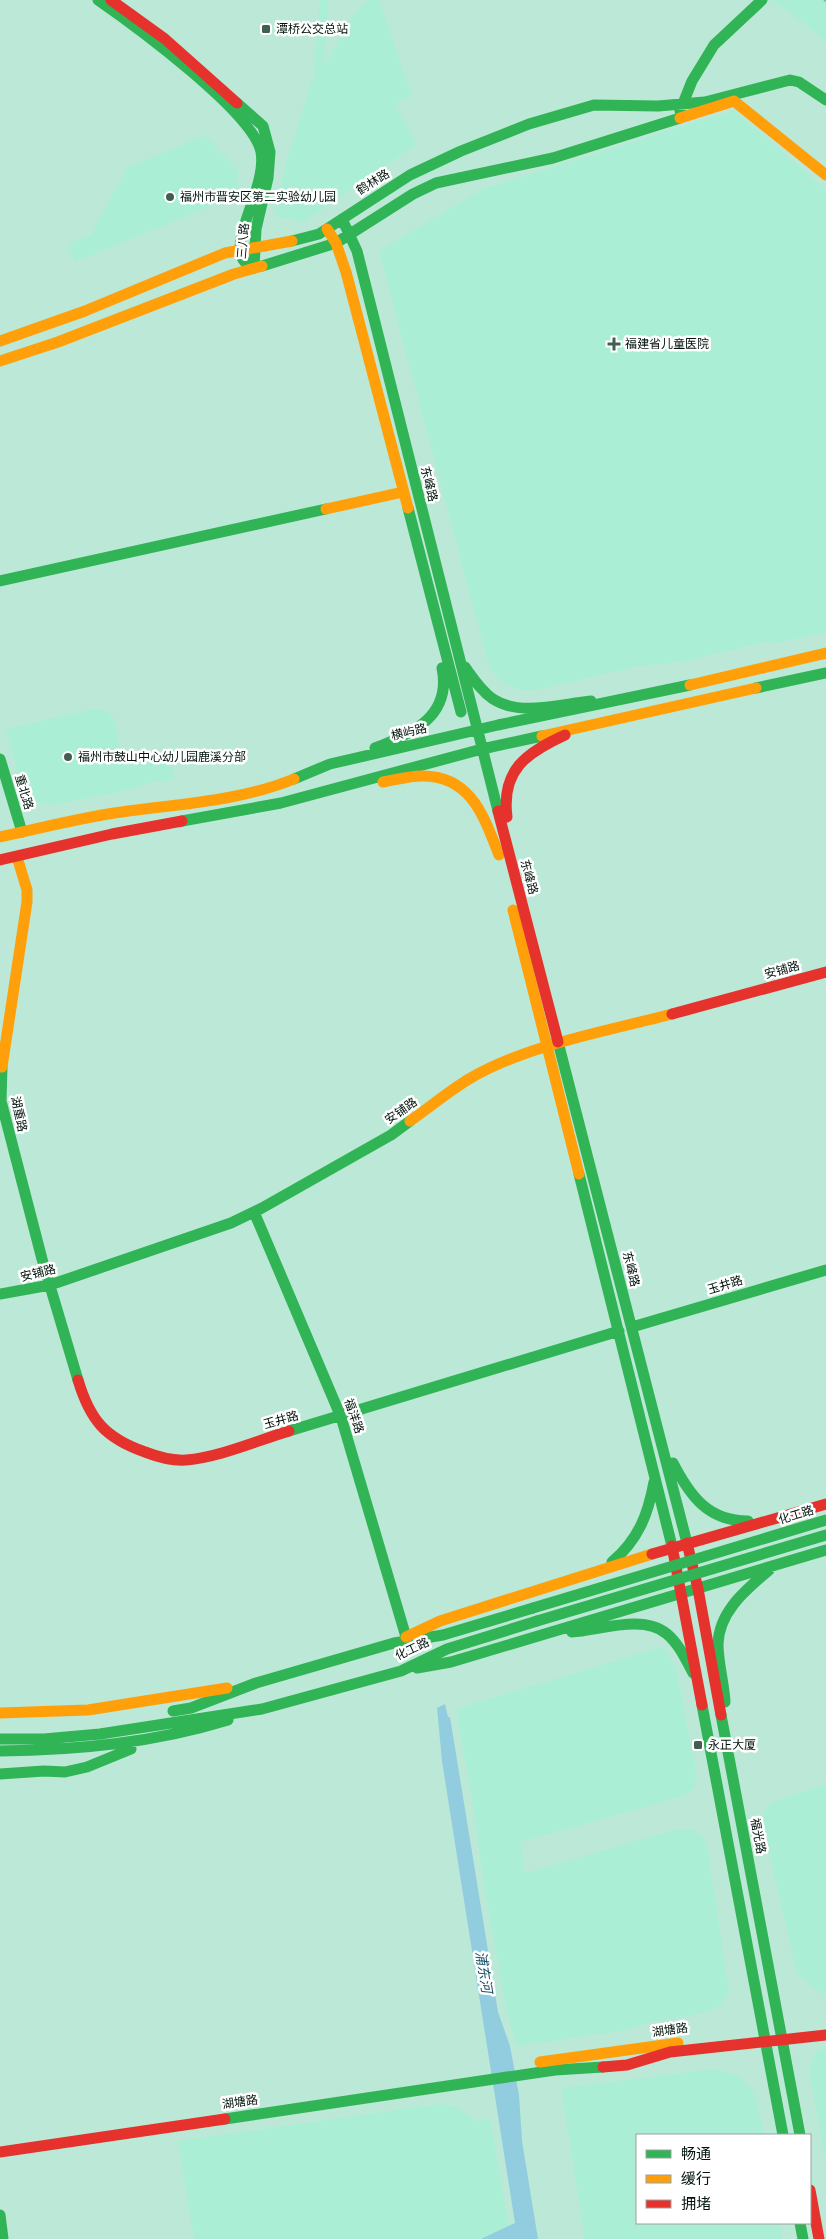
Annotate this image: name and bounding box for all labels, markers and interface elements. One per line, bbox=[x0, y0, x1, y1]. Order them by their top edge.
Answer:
place label: 潭桥公交总站 bbox=[276, 22, 348, 36]
marker: 潭桥公交总站 bbox=[260, 23, 272, 35]
street label: 鹤林路 bbox=[354, 167, 392, 197]
place label: 福州市晋安区第二实验幼儿园 bbox=[180, 190, 336, 204]
marker: 福州市晋安区第二实验幼儿园 bbox=[164, 191, 176, 203]
street label: 三八路 bbox=[234, 222, 252, 260]
marker: 福建省儿童医院 bbox=[607, 337, 621, 351]
place label: 福建省儿童医院 bbox=[625, 337, 709, 351]
street label: 东峰路 bbox=[418, 465, 440, 503]
street label: 横屿路 bbox=[390, 721, 428, 743]
place label: 福州市鼓山中心幼儿园鹿溪分部 bbox=[78, 750, 246, 764]
marker: 福州市鼓山中心幼儿园鹿溪分部 bbox=[62, 751, 74, 763]
street label: 重北路 bbox=[12, 773, 36, 811]
street label: 东峰路 bbox=[518, 858, 540, 896]
street label: 安铺路 bbox=[763, 959, 801, 981]
street label: 湖重路 bbox=[8, 1095, 30, 1133]
street label: 安铺路 bbox=[382, 1095, 420, 1127]
street label: 东峰路 bbox=[620, 1250, 642, 1288]
street label: 安铺路 bbox=[19, 1262, 57, 1284]
street label: 玉井路 bbox=[706, 1273, 744, 1297]
street label: 福洋路 bbox=[342, 1397, 366, 1435]
street label: 玉井路 bbox=[262, 1408, 300, 1432]
street label: 化工路 bbox=[777, 1503, 815, 1527]
street label: 化工路 bbox=[393, 1635, 431, 1663]
place label: 永正大厦 bbox=[708, 1738, 756, 1752]
marker: 永正大厦 bbox=[692, 1739, 704, 1751]
street label: 福光路 bbox=[748, 1817, 768, 1855]
water label: 浦东河 bbox=[473, 1950, 496, 1997]
street label: 湖塘路 bbox=[651, 2021, 689, 2039]
street label: 湖塘路 bbox=[221, 2093, 259, 2111]
legend bbox=[636, 2134, 811, 2224]
text: 畅通 bbox=[681, 2145, 711, 2162]
text: 缓行 bbox=[681, 2170, 711, 2187]
text: 拥堵 bbox=[681, 2195, 711, 2212]

